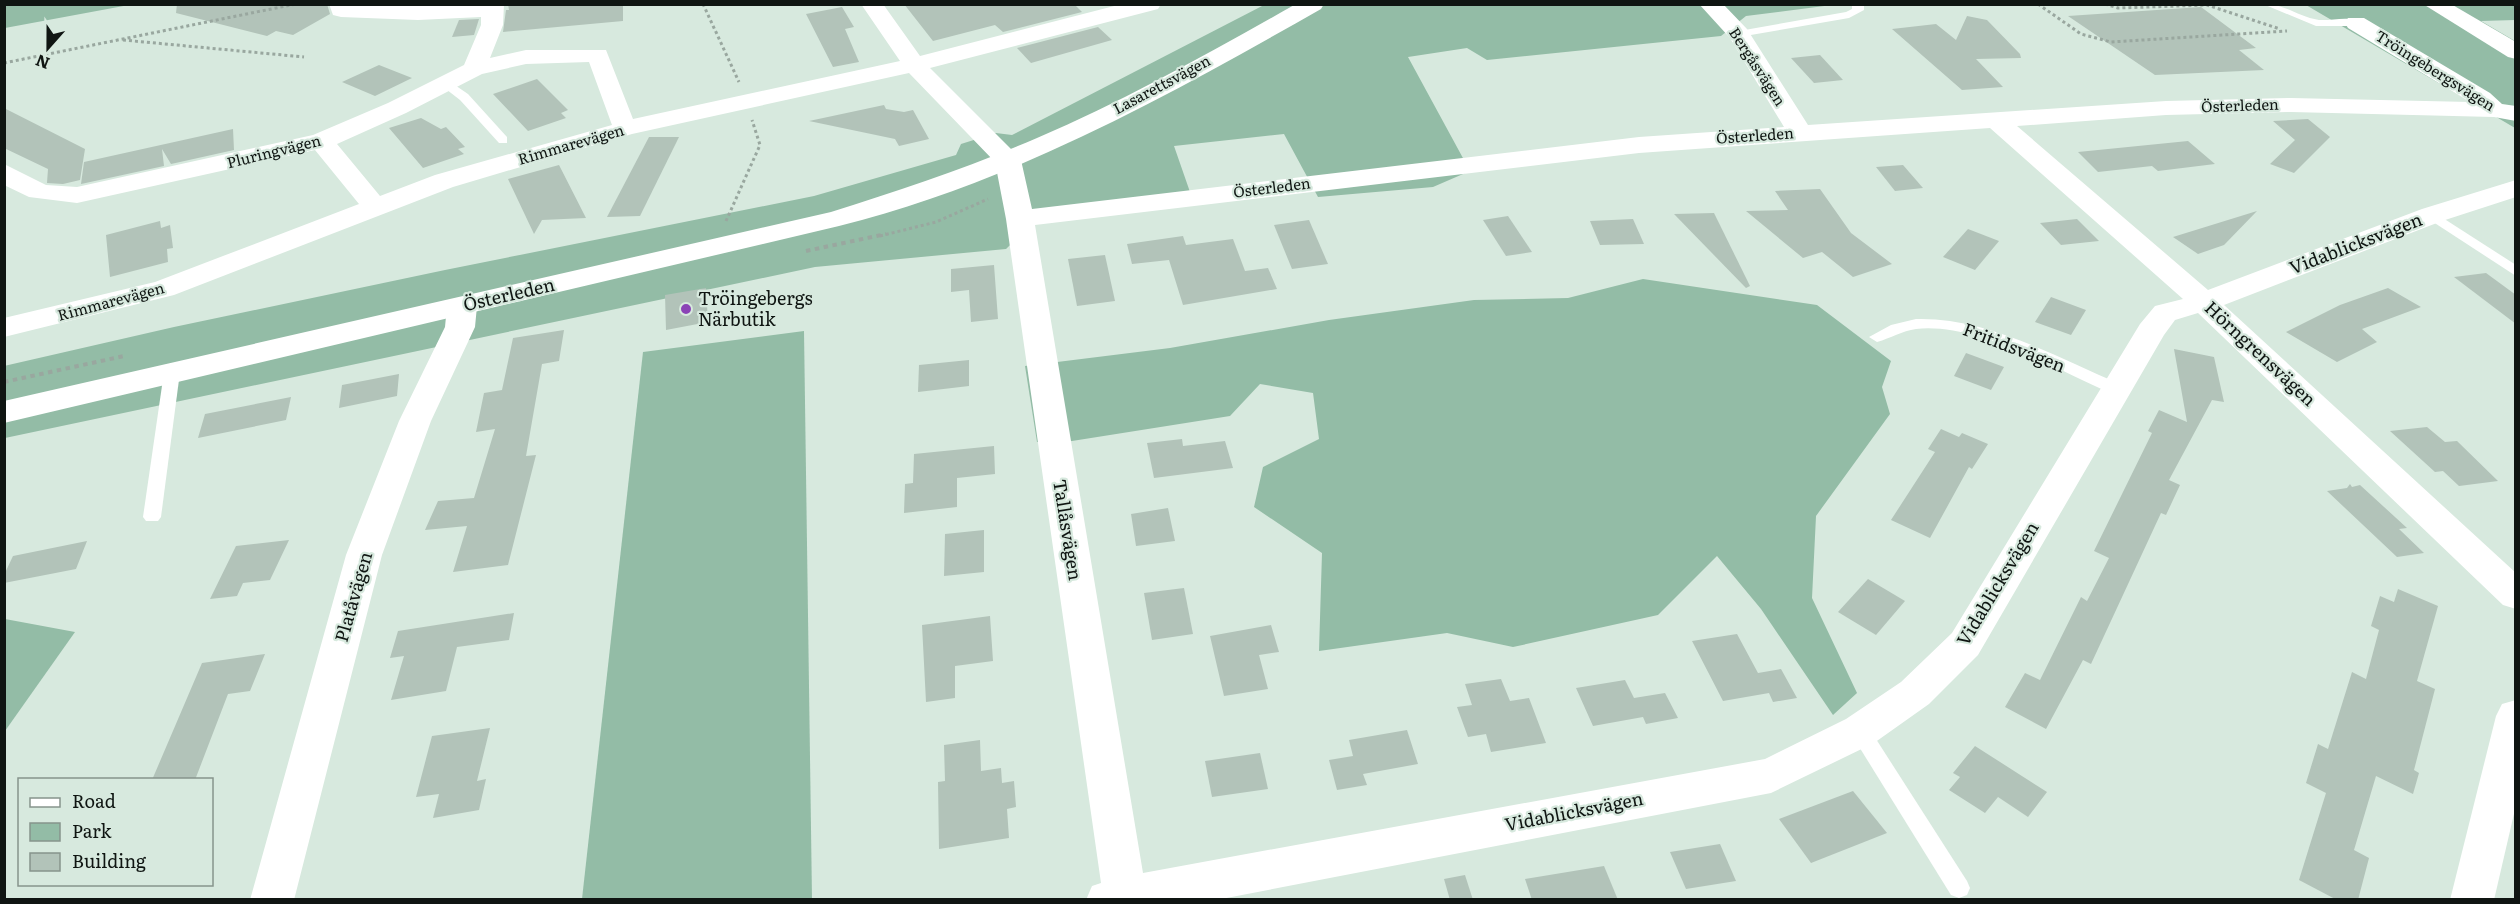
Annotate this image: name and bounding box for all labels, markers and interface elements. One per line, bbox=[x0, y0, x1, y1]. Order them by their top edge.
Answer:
north arrow bbox=[18, 18, 78, 78]
street label: Bergåsvägen bbox=[1724, 22, 1792, 110]
street label: Tröingebergsvägen bbox=[2371, 23, 2500, 116]
street label: Lasarettsvägen bbox=[1108, 48, 1214, 119]
text: N bbox=[32, 49, 53, 77]
street label: Österleden bbox=[2201, 92, 2279, 117]
street label: Rimmarevägen bbox=[515, 117, 627, 170]
street label: Österleden bbox=[1715, 120, 1795, 149]
street label: Pluringvägen bbox=[224, 128, 323, 173]
street label: Österleden bbox=[1232, 170, 1312, 203]
street label: Vidablicksvägen bbox=[2285, 205, 2426, 280]
street label: Österleden bbox=[460, 270, 557, 317]
street label: Rimmarevägen bbox=[55, 275, 167, 326]
place label: Tröingebergs Närbutik bbox=[698, 284, 813, 332]
street label: Hörngrensvägen bbox=[2199, 294, 2323, 412]
marker: Tröingebergs Närbutik bbox=[679, 302, 693, 316]
street label: Fritidsvägen bbox=[1959, 315, 2070, 379]
street label: Tallåsvägen bbox=[1047, 477, 1090, 582]
street label: Vidablicksvägen bbox=[1949, 516, 2045, 650]
street label: Platåvägen bbox=[327, 548, 378, 645]
legend bbox=[18, 778, 213, 886]
street label: Vidablicksvägen bbox=[1502, 784, 1645, 837]
text: Road bbox=[72, 787, 116, 814]
text: Park bbox=[72, 817, 113, 844]
text: Building bbox=[72, 847, 147, 874]

